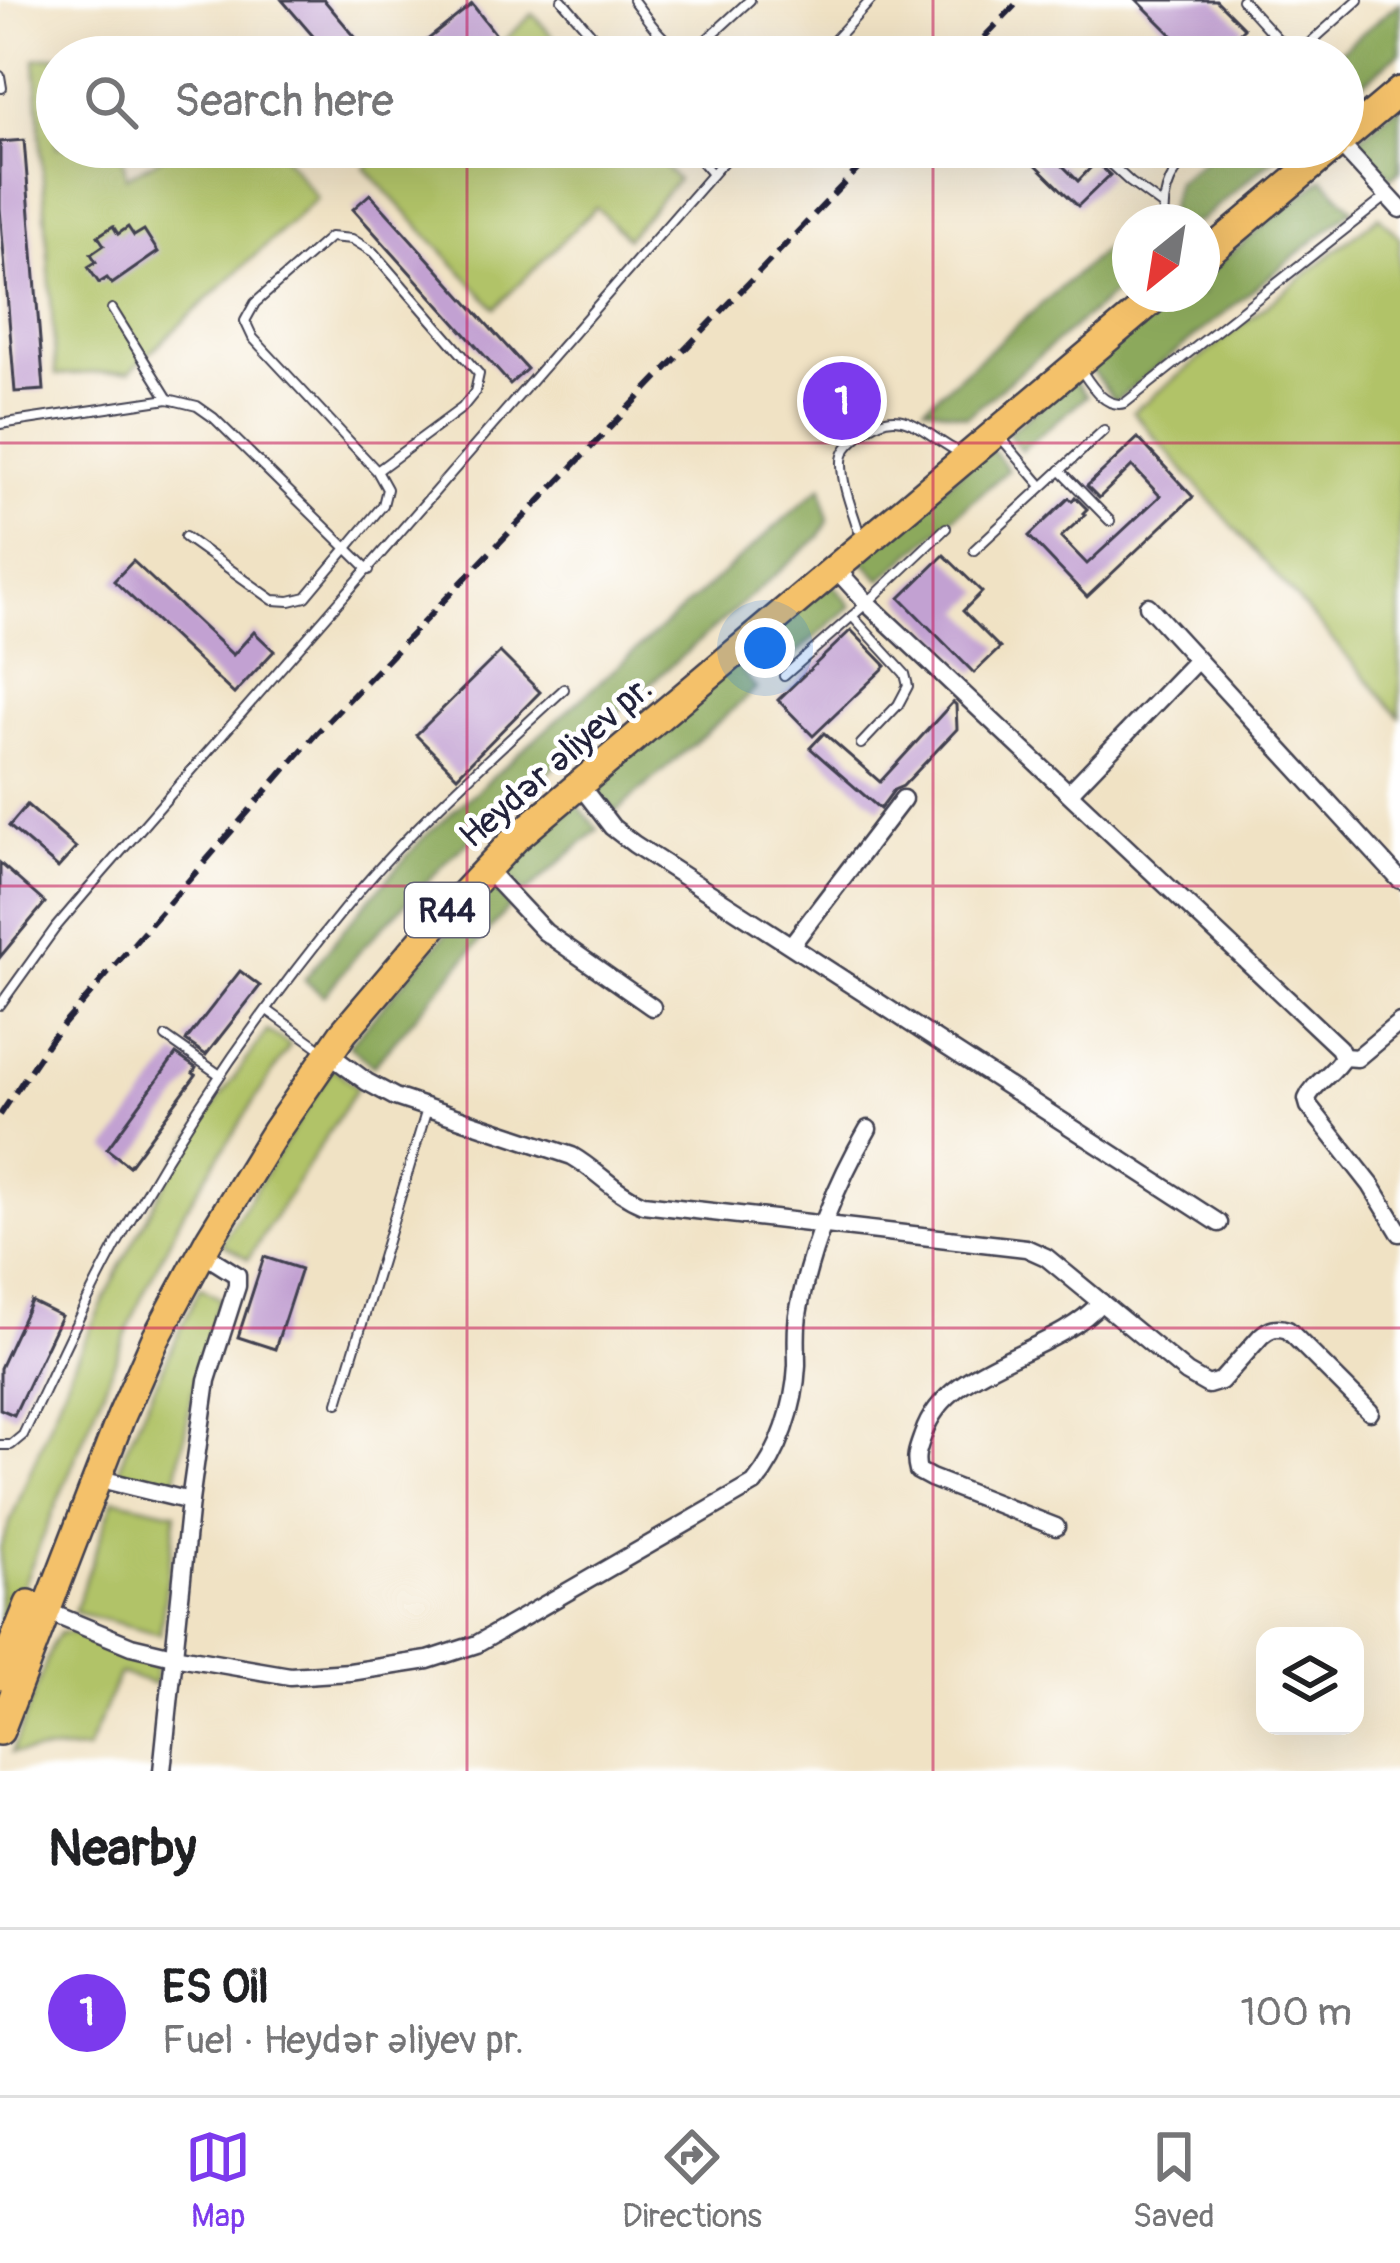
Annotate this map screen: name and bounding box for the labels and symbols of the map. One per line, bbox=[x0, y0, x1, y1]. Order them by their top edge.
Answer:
north arrow bbox=[1112, 204, 1220, 312]
pin: 1 bbox=[803, 356, 881, 446]
your location bbox=[735, 618, 795, 678]
street label: Heydər Əliyev pr. bbox=[450, 666, 662, 858]
road number: R44 bbox=[405, 883, 489, 937]

